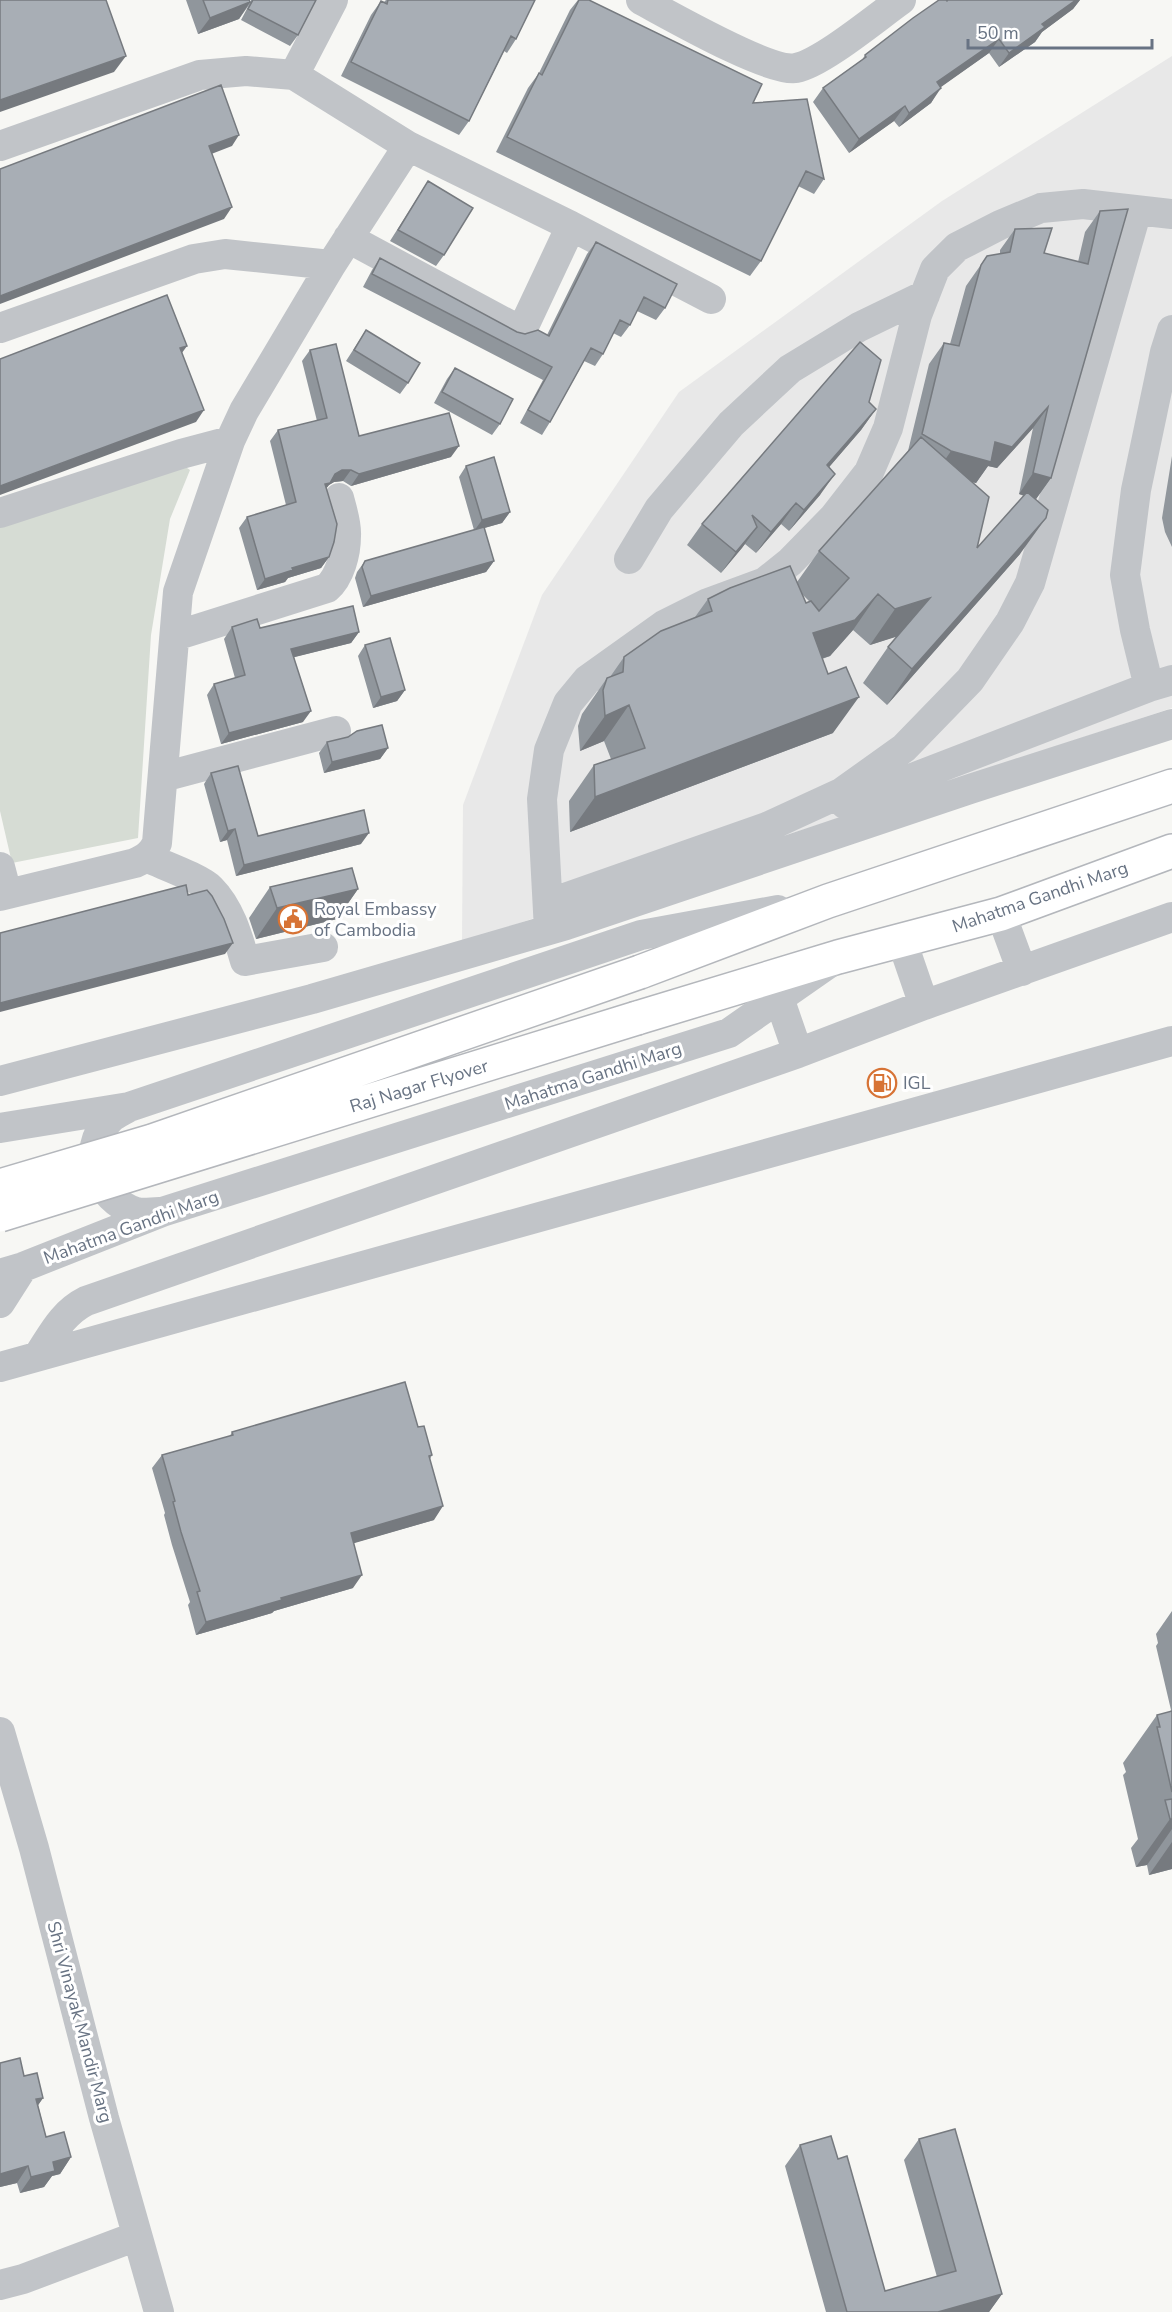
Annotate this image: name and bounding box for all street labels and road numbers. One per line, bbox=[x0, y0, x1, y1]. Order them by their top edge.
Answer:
street label: Mahatma Gandhi Marg bbox=[949, 856, 1131, 938]
street label: Mahatma Gandhi Marg bbox=[501, 1036, 685, 1116]
street label: Raj Nagar Flyover bbox=[347, 1053, 492, 1118]
street label: Mahatma Gandhi Marg bbox=[40, 1184, 222, 1270]
street label: Shri Vinayak Mandir Marg bbox=[42, 1919, 118, 2125]

